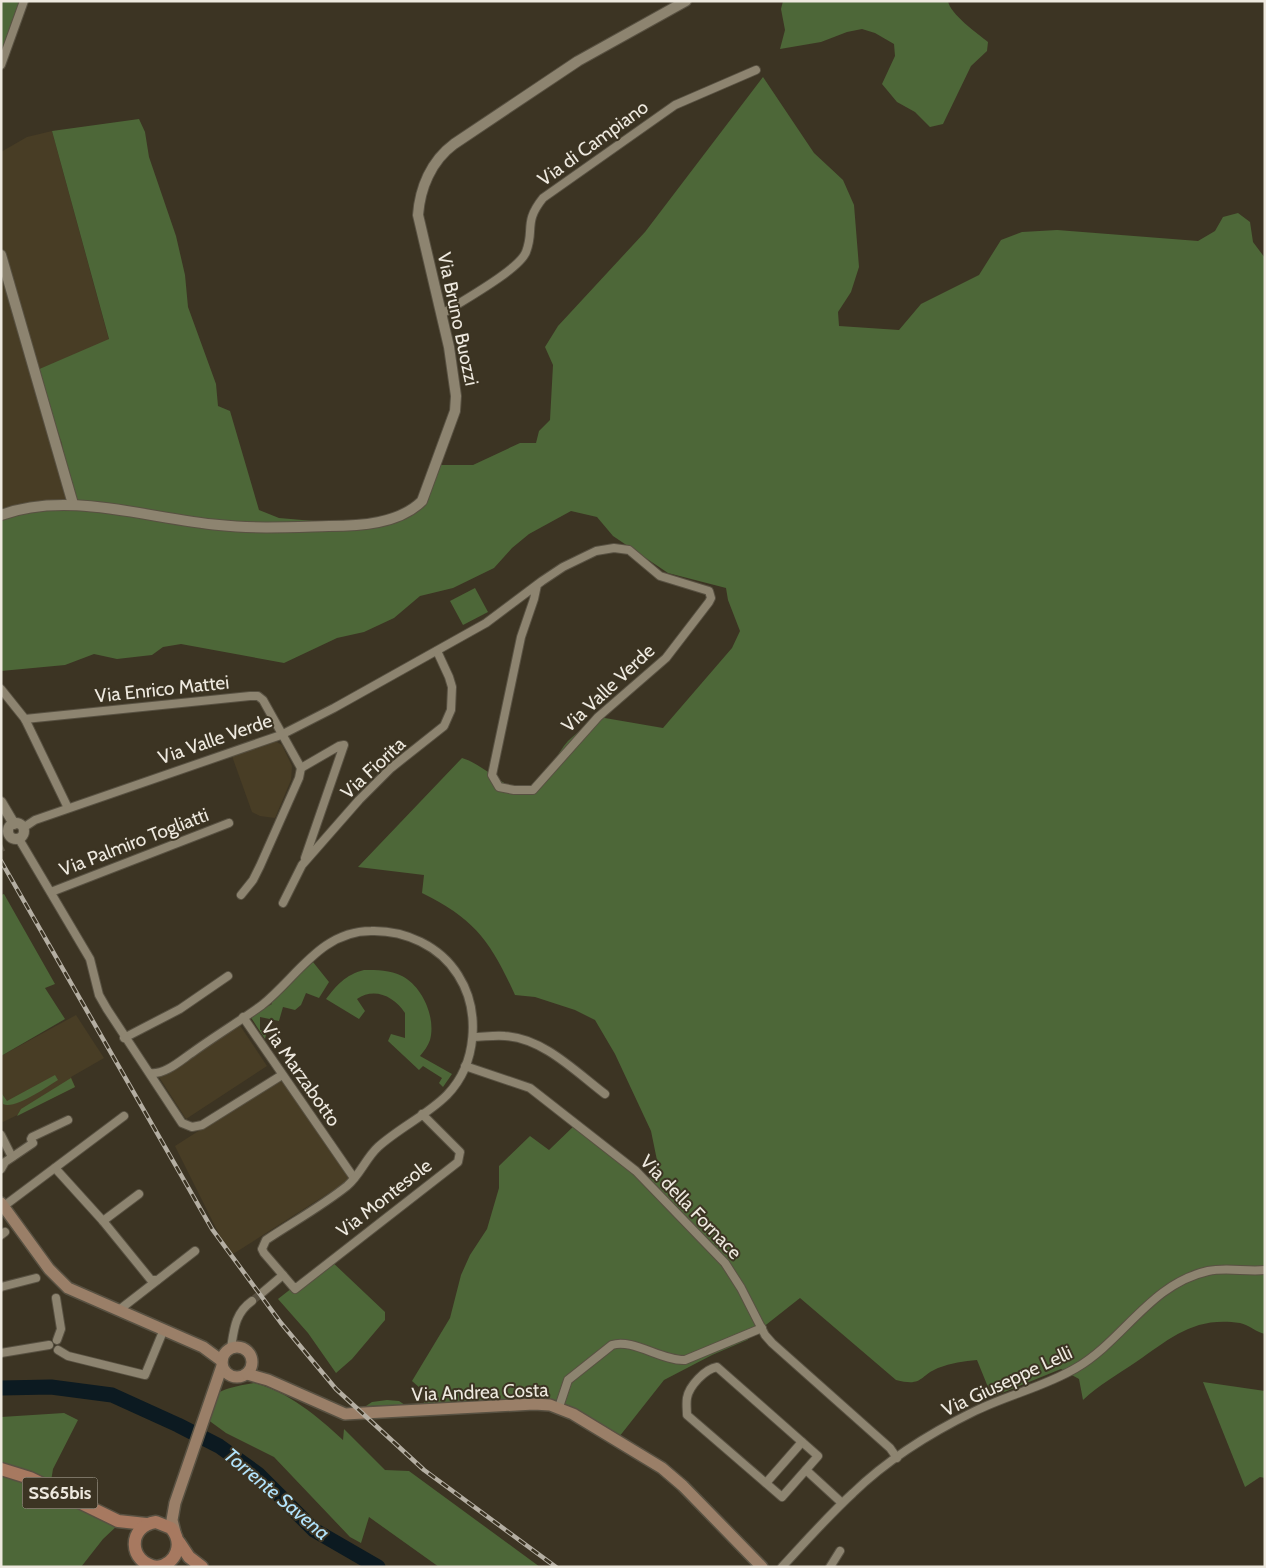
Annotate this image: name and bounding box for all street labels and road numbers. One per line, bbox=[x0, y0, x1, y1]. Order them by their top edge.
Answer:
street label: Via di Campiano bbox=[533, 95, 653, 191]
street label: Via Bruno Buozzi bbox=[433, 250, 483, 388]
street label: Via Valle Verde bbox=[557, 639, 660, 737]
street label: Via Enrico Mattei bbox=[94, 671, 230, 707]
street label: Via Valle Verde bbox=[155, 709, 275, 769]
street label: Via Fiorita bbox=[336, 732, 410, 804]
street label: Via Palmiro Togliatti bbox=[56, 803, 212, 881]
street label: Via Marzabotto bbox=[256, 1017, 346, 1131]
street label: Via della Fornace bbox=[635, 1150, 747, 1264]
street label: Via Montesole bbox=[332, 1154, 436, 1242]
street label: Via Giuseppe Lelli bbox=[938, 1341, 1076, 1421]
street label: Via Andrea Costa bbox=[411, 1378, 549, 1406]
road number: SS65bis bbox=[22, 1478, 98, 1509]

